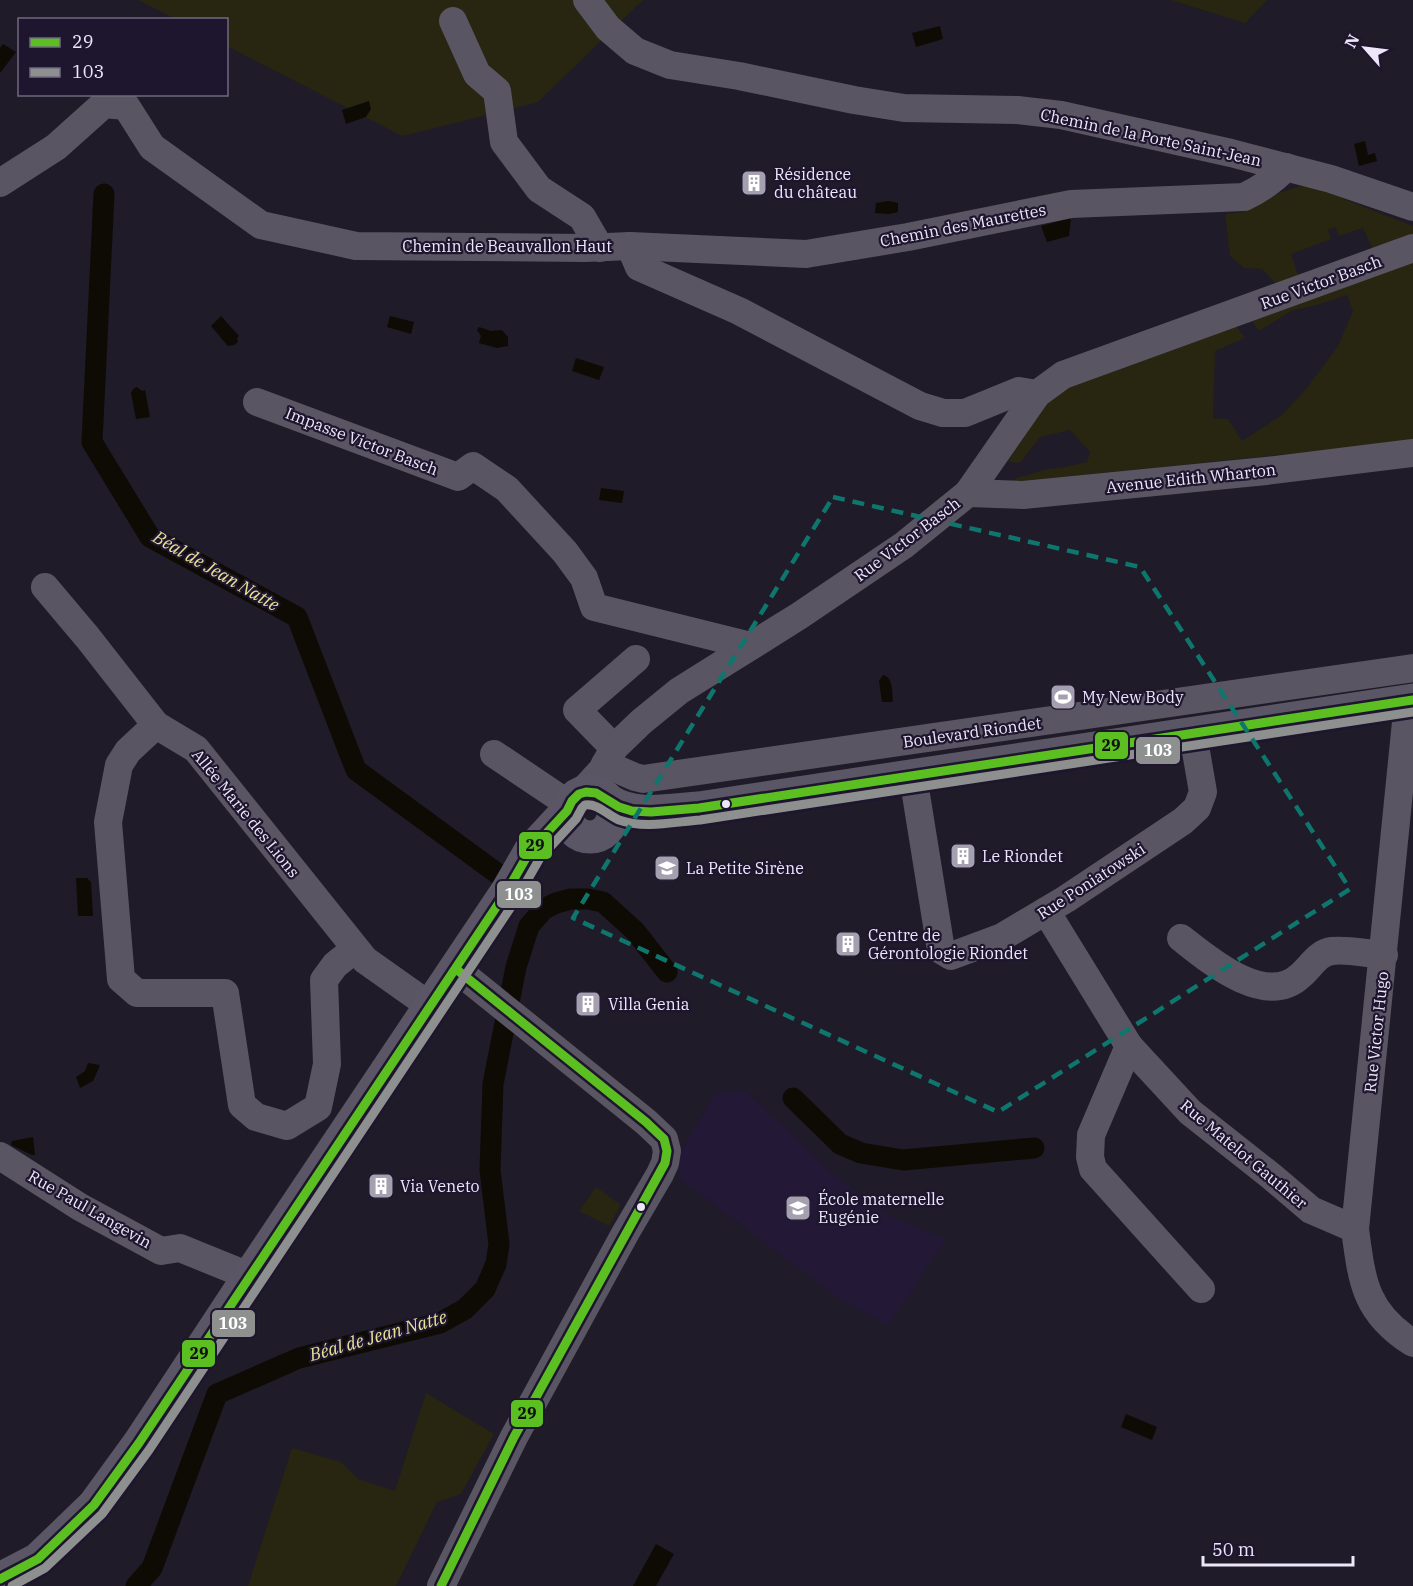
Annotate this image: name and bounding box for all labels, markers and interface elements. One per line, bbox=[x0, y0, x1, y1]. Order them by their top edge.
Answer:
legend bbox=[18, 18, 228, 96]
north arrow bbox=[1335, 18, 1395, 78]
text: 29 bbox=[72, 30, 94, 53]
text: N bbox=[1340, 31, 1364, 51]
text: 103 bbox=[72, 60, 104, 83]
street label: Chemin de la Porte Saint-Jean bbox=[1039, 104, 1263, 170]
place label: Résidence du château bbox=[774, 164, 857, 202]
building icon: Résidence du château bbox=[739, 168, 769, 198]
street label: Chemin des Maurettes bbox=[878, 199, 1048, 251]
street label: Chemin de Beauvallon Haut bbox=[402, 236, 612, 256]
street label: Rue Victor Basch bbox=[1258, 251, 1384, 313]
street label: Impasse Victor Basch bbox=[283, 403, 441, 479]
street label: Avenue Edith Wharton bbox=[1105, 459, 1277, 497]
street label: Rue Victor Basch bbox=[850, 493, 964, 585]
water label: Béal de Jean Natte bbox=[148, 525, 283, 616]
sports icon: My New Body bbox=[1048, 682, 1078, 712]
place label: My New Body bbox=[1082, 687, 1184, 707]
street label: Boulevard Riondet bbox=[901, 712, 1043, 752]
line badge: 29 bbox=[1094, 731, 1129, 760]
text: 29 bbox=[1101, 735, 1121, 755]
line badge: 103 bbox=[1135, 736, 1181, 765]
text: 103 bbox=[1144, 740, 1172, 760]
street label: Allée Marie des Lions bbox=[188, 745, 304, 881]
unlabelled marker bbox=[720, 798, 732, 810]
line badge: 29 bbox=[518, 831, 553, 860]
text: 29 bbox=[525, 835, 545, 855]
street label: Rue Poniatowski bbox=[1033, 839, 1149, 923]
building icon: Le Riondet bbox=[948, 841, 978, 871]
place label: Le Riondet bbox=[982, 846, 1063, 866]
school or university icon: La Petite Sirène bbox=[652, 853, 682, 883]
place label: La Petite Sirène bbox=[686, 858, 804, 878]
line badge: 103 bbox=[496, 880, 542, 909]
text: 103 bbox=[505, 884, 533, 904]
place label: Centre de Gérontologie Riondet bbox=[868, 925, 1028, 963]
building icon: Centre de Gérontologie Riondet bbox=[833, 929, 863, 959]
street label: Rue Victor Hugo bbox=[1360, 970, 1392, 1094]
building icon: Villa Genia bbox=[573, 989, 603, 1019]
place label: Villa Genia bbox=[608, 994, 690, 1014]
street label: Rue Matelot Gauthier bbox=[1177, 1095, 1311, 1213]
street label: Rue Paul Langevin bbox=[25, 1166, 155, 1252]
building icon: Via Veneto bbox=[366, 1171, 396, 1201]
place label: Via Veneto bbox=[400, 1176, 480, 1196]
place label: École maternelle Eugénie bbox=[818, 1188, 944, 1227]
school or university icon: École maternelle Eugénie bbox=[783, 1193, 813, 1223]
unlabelled marker bbox=[635, 1201, 647, 1213]
water label: Béal de Jean Natte bbox=[306, 1305, 449, 1366]
line badge: 103 bbox=[211, 1309, 256, 1338]
text: 103 bbox=[219, 1313, 247, 1333]
line badge: 29 bbox=[181, 1339, 216, 1368]
text: 29 bbox=[189, 1343, 209, 1363]
line badge: 29 bbox=[510, 1399, 544, 1428]
text: 29 bbox=[517, 1403, 537, 1423]
scale bar bbox=[1203, 1529, 1353, 1567]
text: 50 m bbox=[1212, 1538, 1255, 1561]

